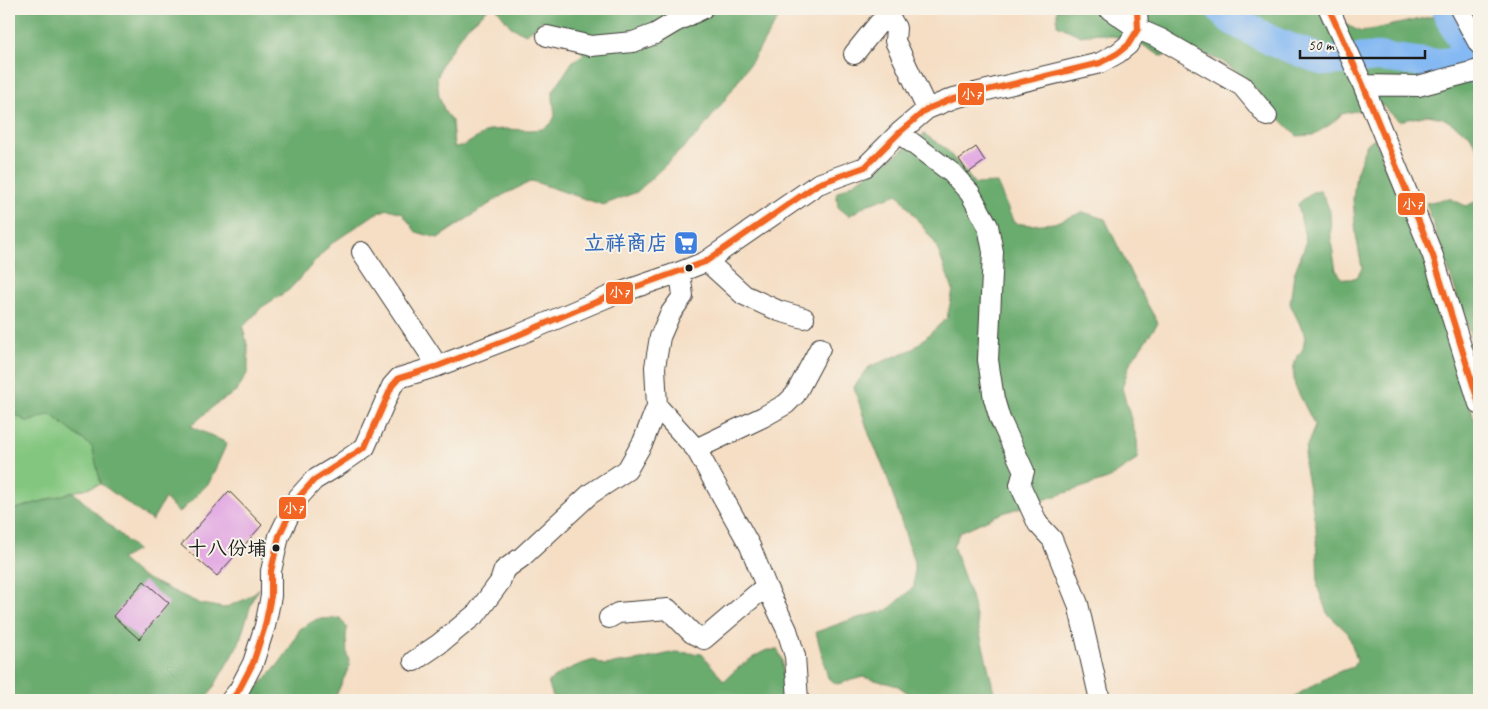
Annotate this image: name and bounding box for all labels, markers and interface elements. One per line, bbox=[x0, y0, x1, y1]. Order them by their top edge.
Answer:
scale bar bbox=[1300, 28, 1426, 60]
text: 50 m bbox=[1308, 36, 1335, 55]
line badge: 小7 bbox=[957, 82, 985, 106]
text: 小7 bbox=[961, 86, 983, 103]
line badge: 小7 bbox=[1397, 192, 1426, 216]
text: 小7 bbox=[1402, 196, 1424, 213]
place label: 立祥商店 bbox=[584, 230, 668, 256]
supermarket icon: 立祥商店 bbox=[673, 230, 699, 256]
unlabelled marker bbox=[684, 263, 694, 273]
line badge: 小7 bbox=[605, 281, 634, 305]
text: 小7 bbox=[609, 284, 631, 301]
line badge: 小7 bbox=[278, 496, 307, 520]
text: 小7 bbox=[283, 500, 305, 517]
place label: 十八份埔 bbox=[187, 536, 267, 561]
marker: 十八份埔 bbox=[271, 543, 281, 553]

